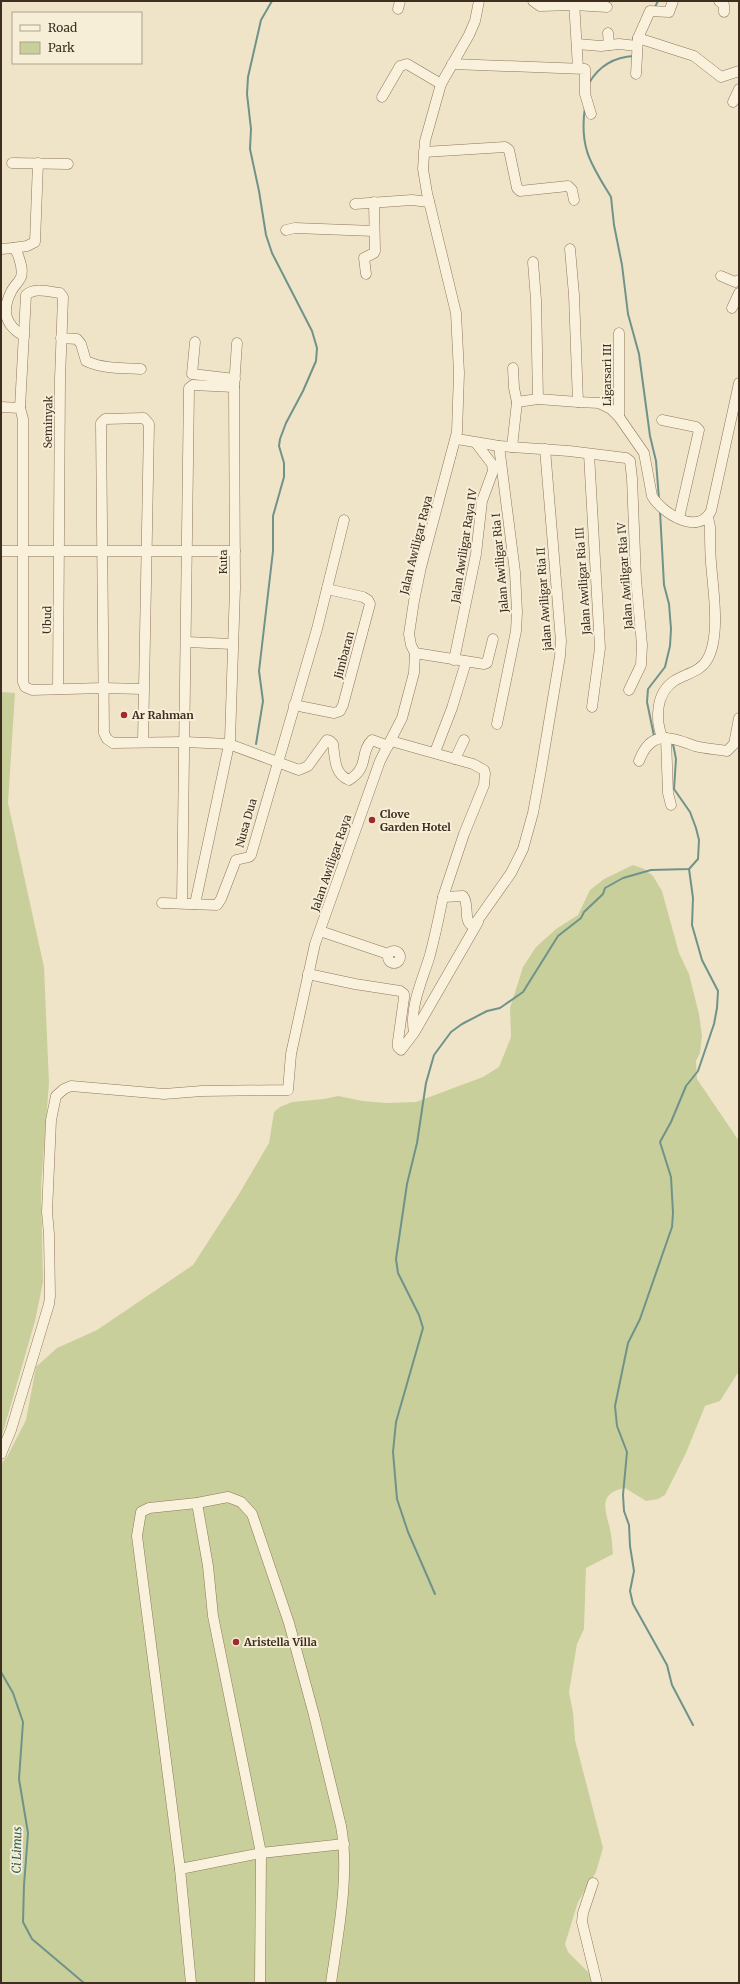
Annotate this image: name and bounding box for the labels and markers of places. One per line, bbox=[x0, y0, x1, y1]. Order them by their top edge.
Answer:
place label: Ar Rahman bbox=[131, 708, 194, 722]
marker: Ar Rahman bbox=[119, 710, 129, 720]
place label: Clove Garden Hotel bbox=[380, 807, 451, 834]
marker: Clove Garden Hotel bbox=[367, 815, 377, 825]
place label: Aristella Villa bbox=[243, 1635, 317, 1649]
marker: Aristella Villa bbox=[231, 1637, 241, 1647]

